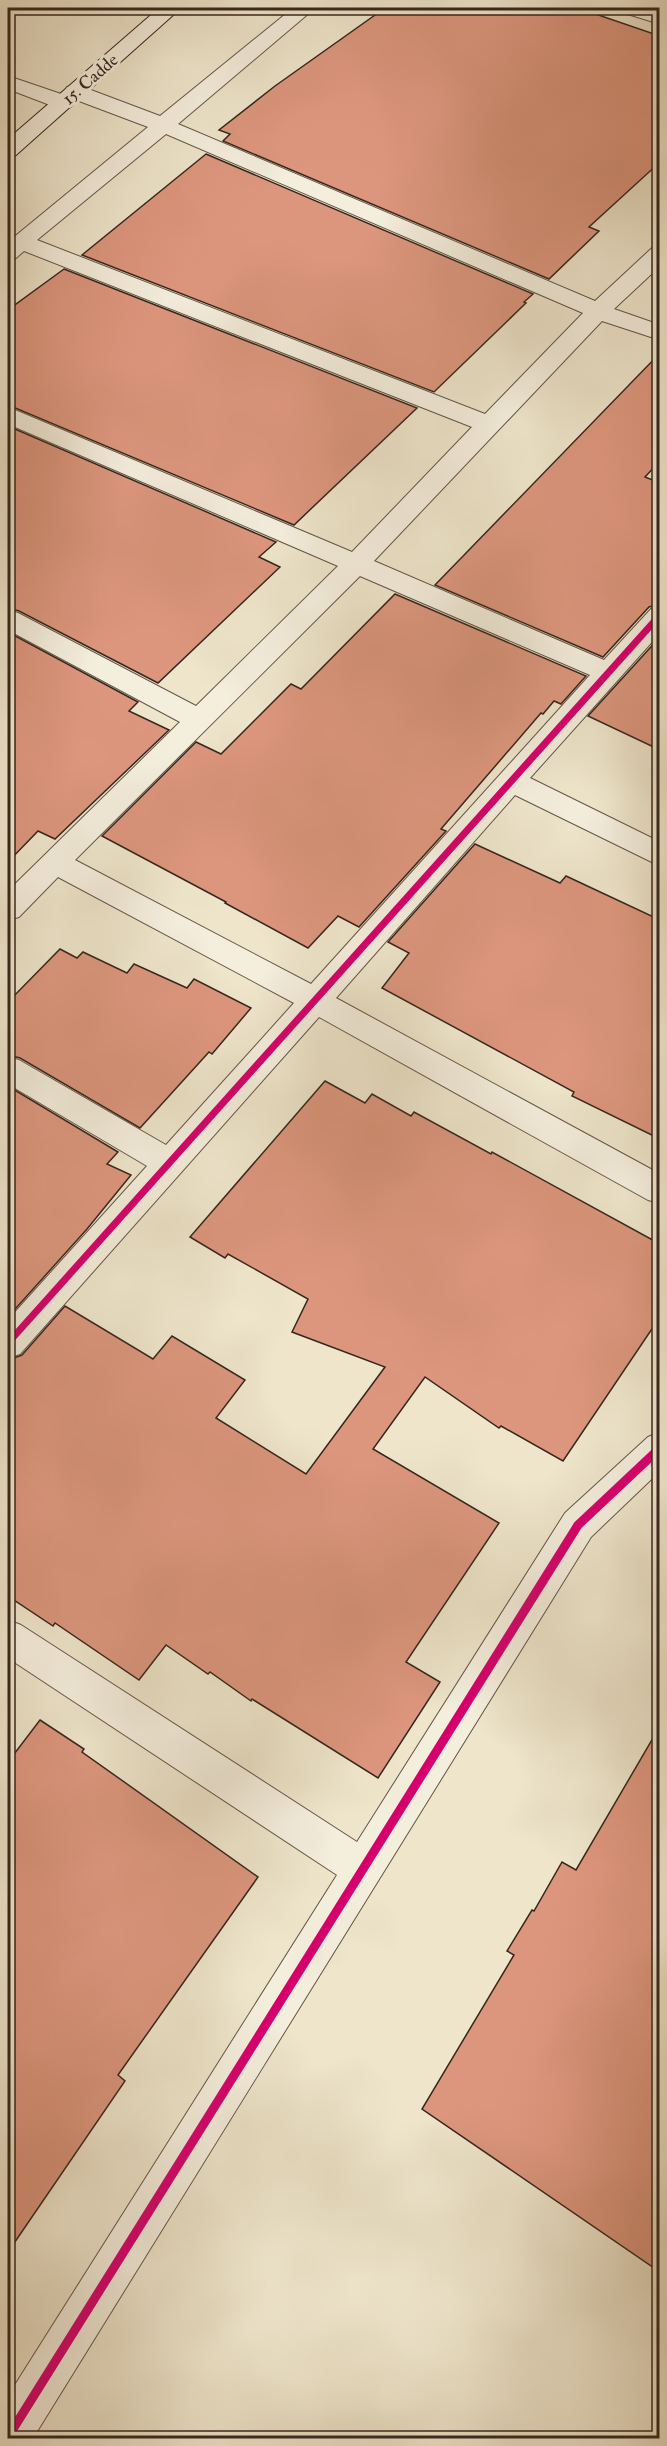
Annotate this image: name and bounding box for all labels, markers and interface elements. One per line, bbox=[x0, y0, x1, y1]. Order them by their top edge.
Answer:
street label: 15. Cadde bbox=[57, 48, 124, 110]

